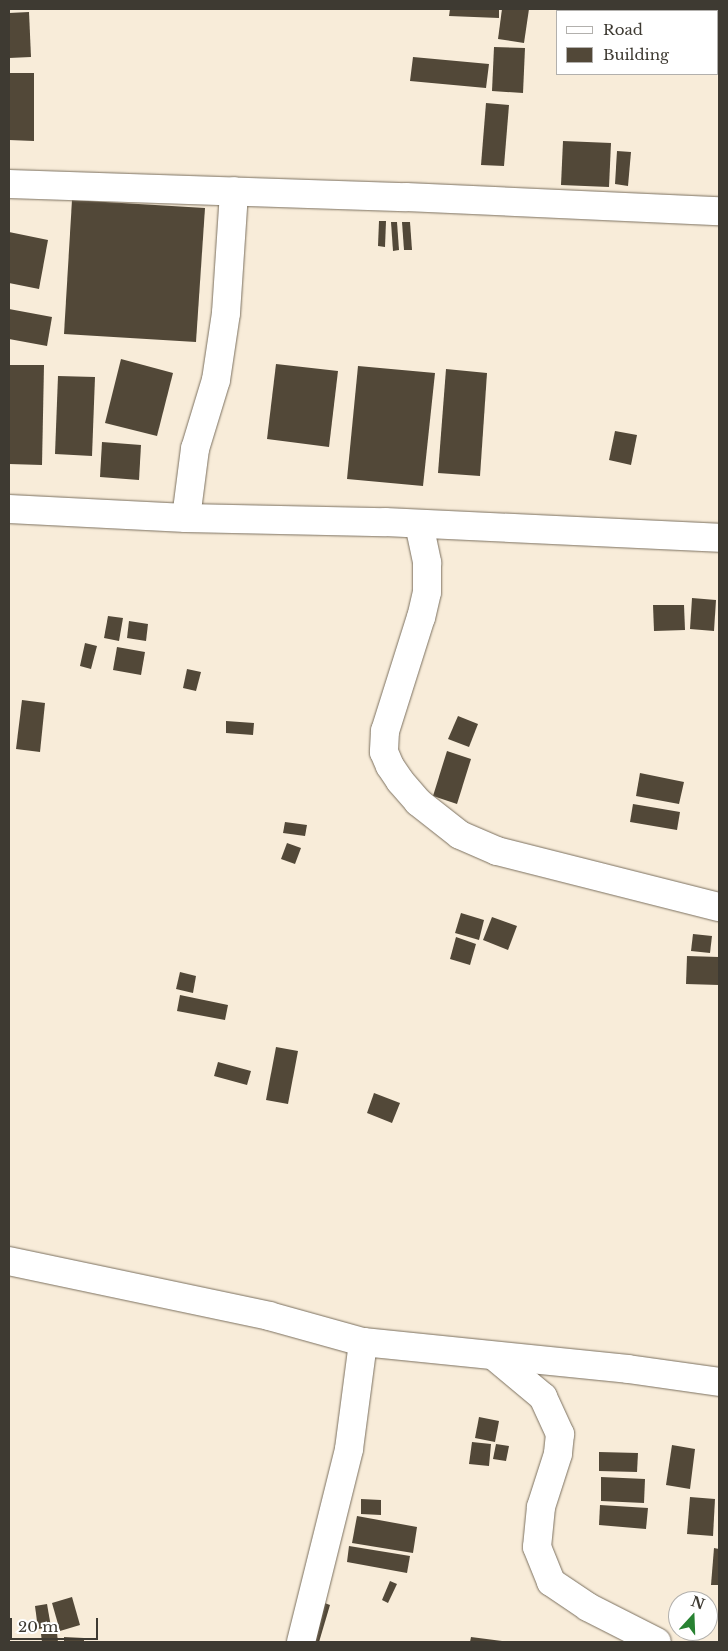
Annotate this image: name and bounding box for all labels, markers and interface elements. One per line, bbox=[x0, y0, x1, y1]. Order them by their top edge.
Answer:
legend bbox=[556, 10, 718, 75]
text: Road bbox=[603, 20, 643, 39]
text: Building bbox=[603, 45, 669, 64]
north arrow bbox=[668, 1591, 718, 1641]
text: N bbox=[689, 1592, 707, 1614]
scale bar bbox=[12, 1608, 100, 1640]
text: 20 m bbox=[18, 1617, 58, 1636]

